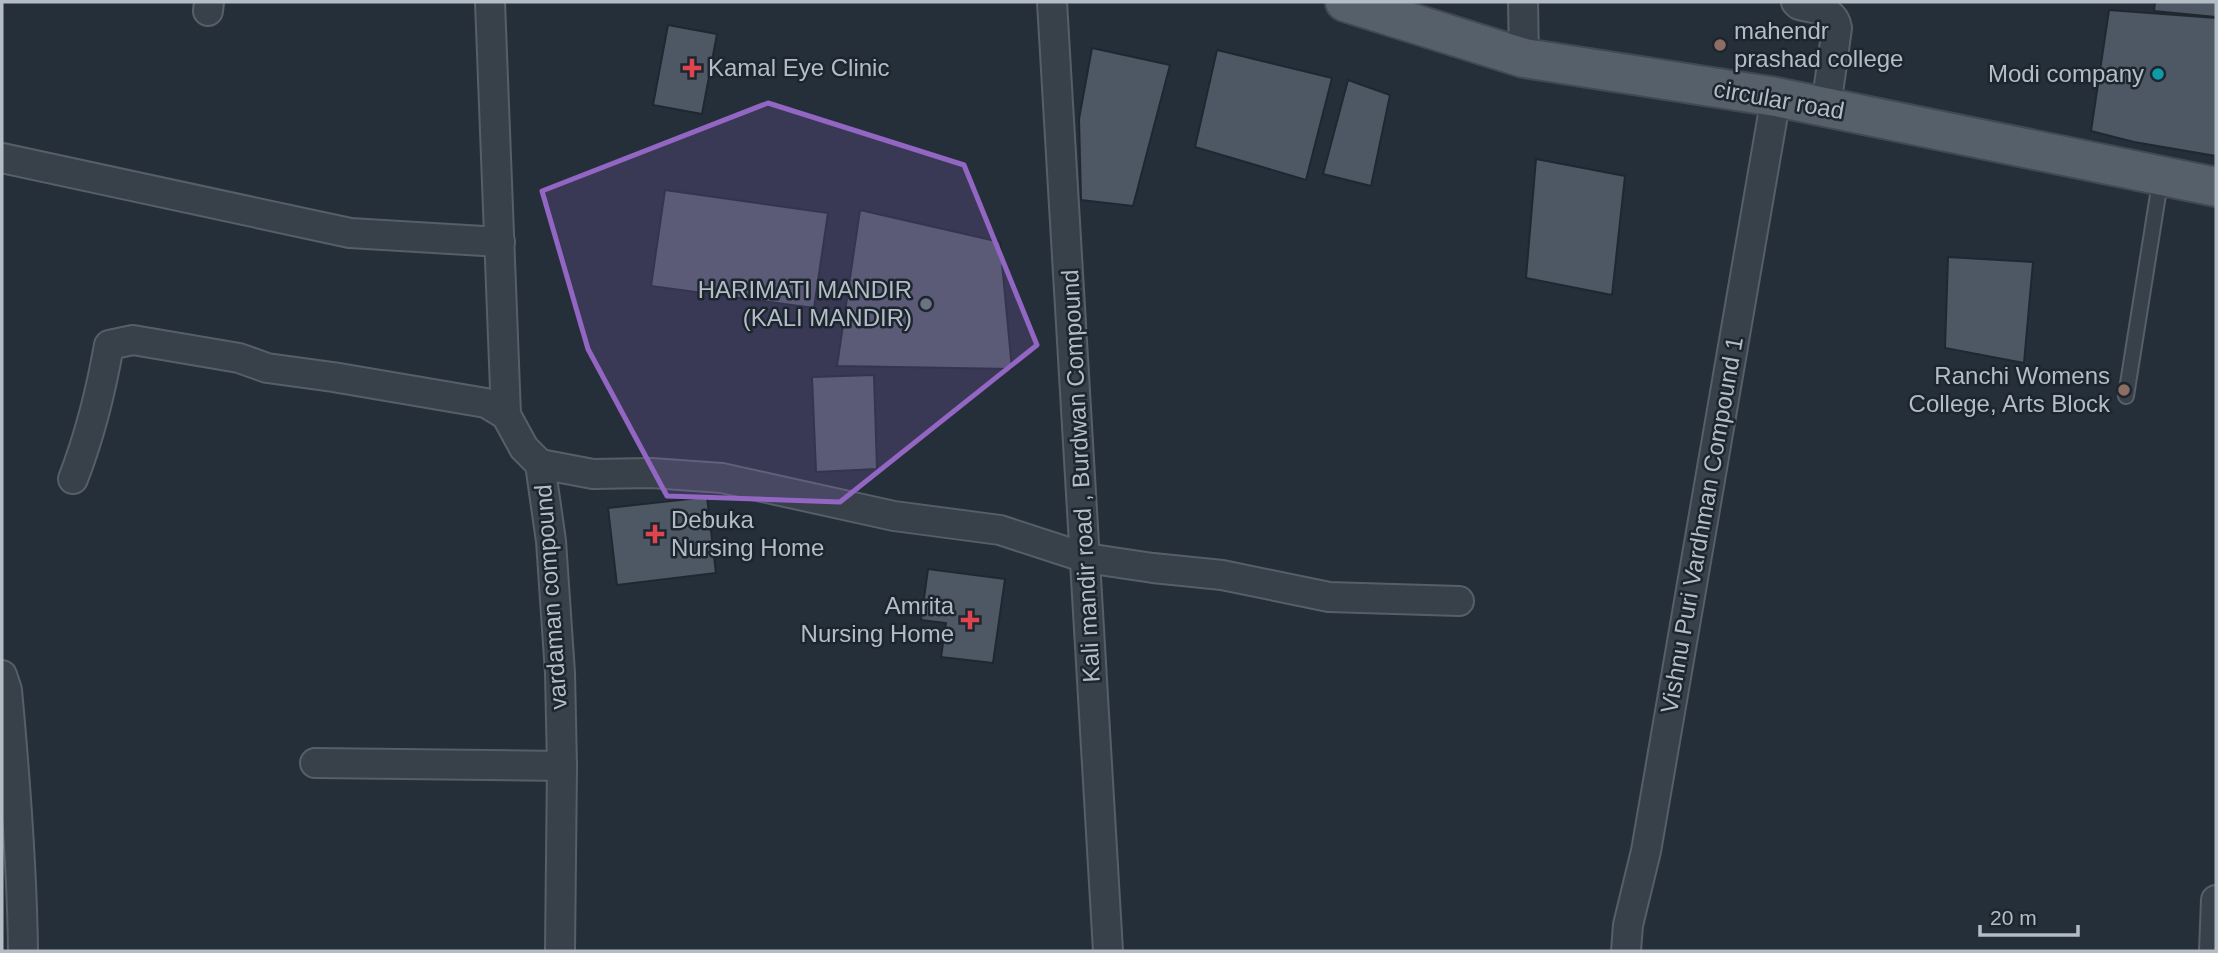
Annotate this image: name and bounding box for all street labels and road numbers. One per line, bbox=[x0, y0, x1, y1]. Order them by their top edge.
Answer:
street label: circular road bbox=[1712, 75, 1846, 124]
street label: Kali mandir road , Burdwan Compound bbox=[1056, 269, 1105, 683]
street label: Vishnu Puri Vardhman Compound 1 bbox=[1655, 334, 1748, 715]
street label: vardaman compound bbox=[529, 484, 572, 710]

